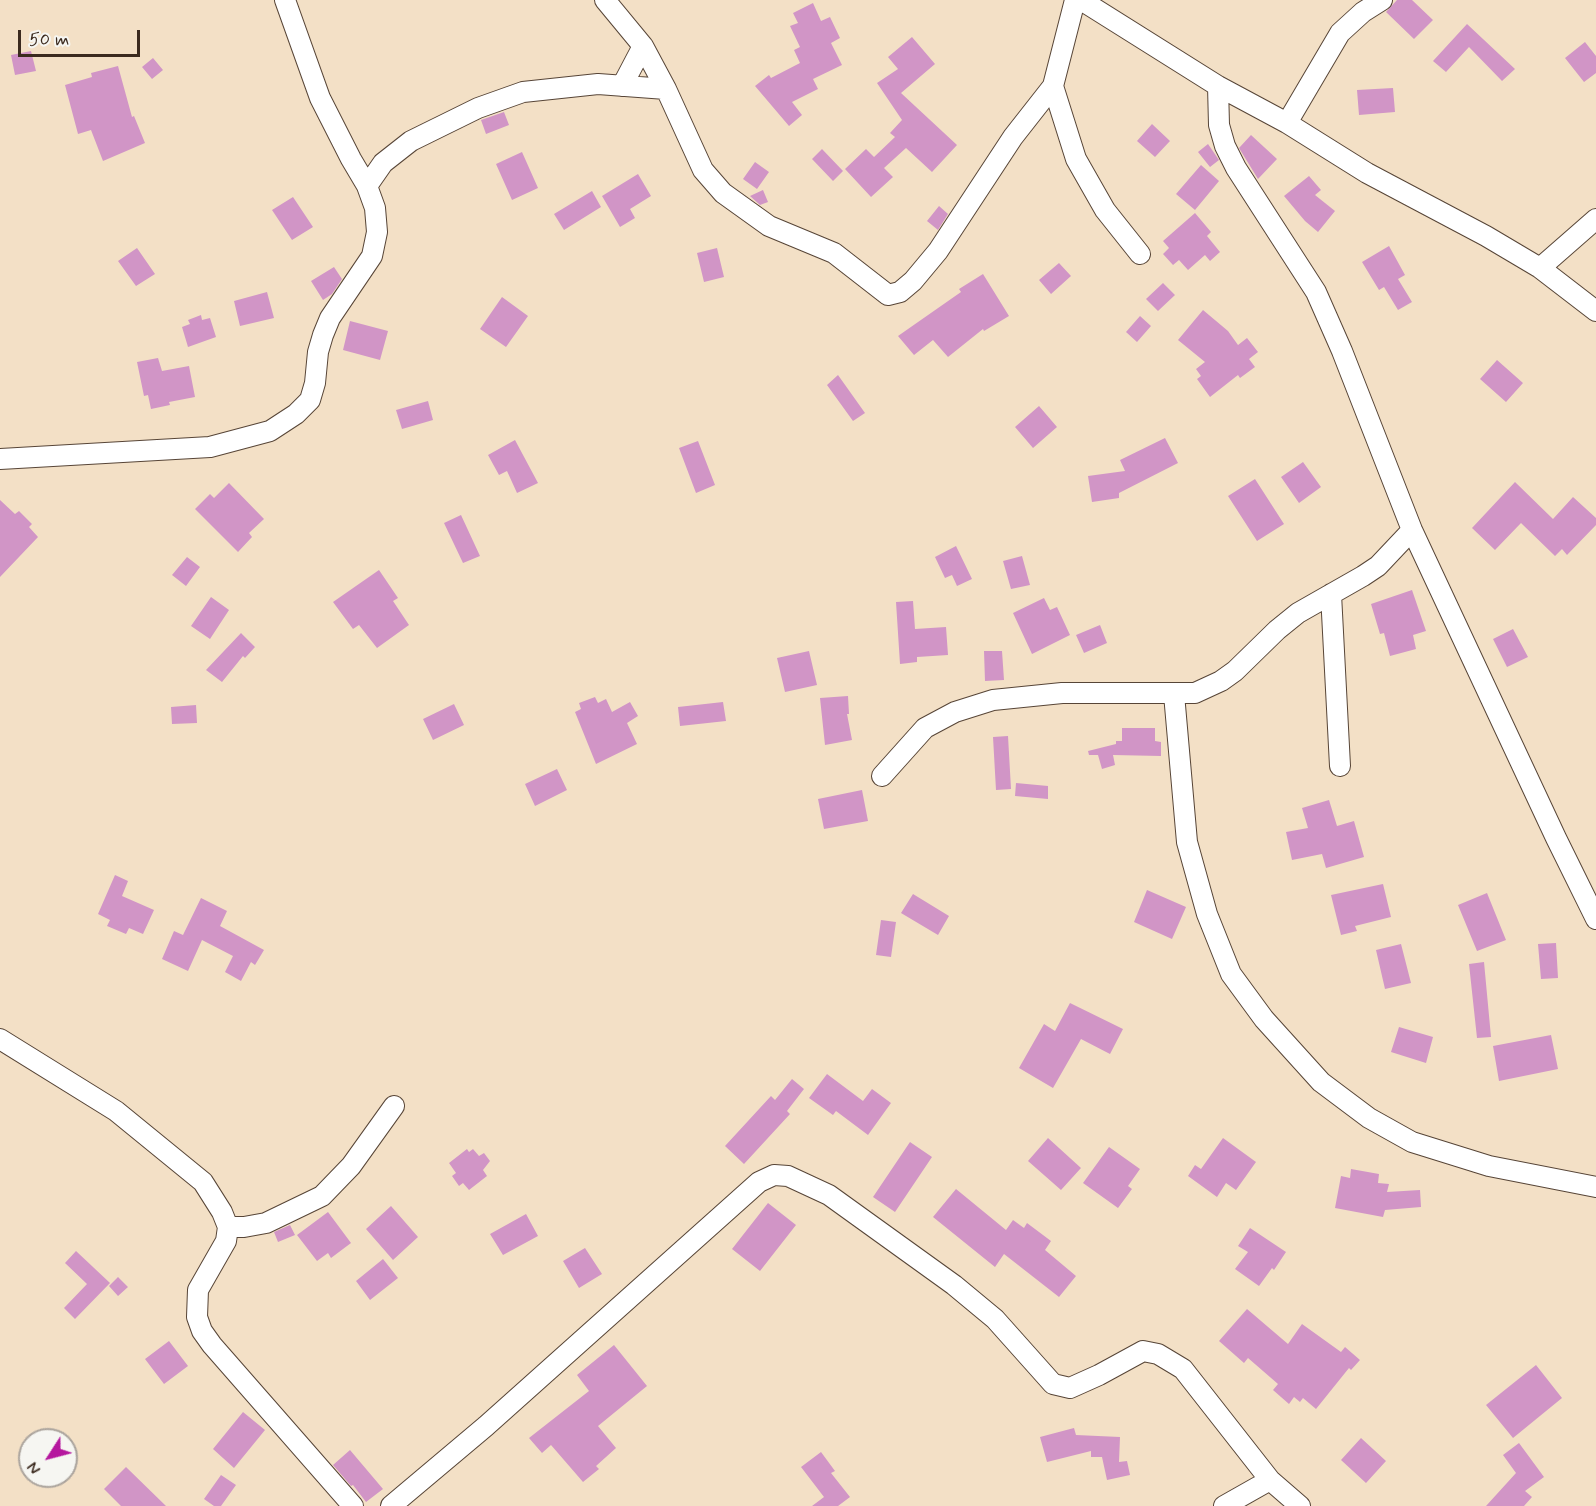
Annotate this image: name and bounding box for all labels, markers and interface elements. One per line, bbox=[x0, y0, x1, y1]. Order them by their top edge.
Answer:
scale bar bbox=[21, 18, 142, 56]
text: 50 m bbox=[29, 28, 69, 52]
north arrow bbox=[18, 1428, 78, 1488]
text: N bbox=[23, 1457, 46, 1478]

